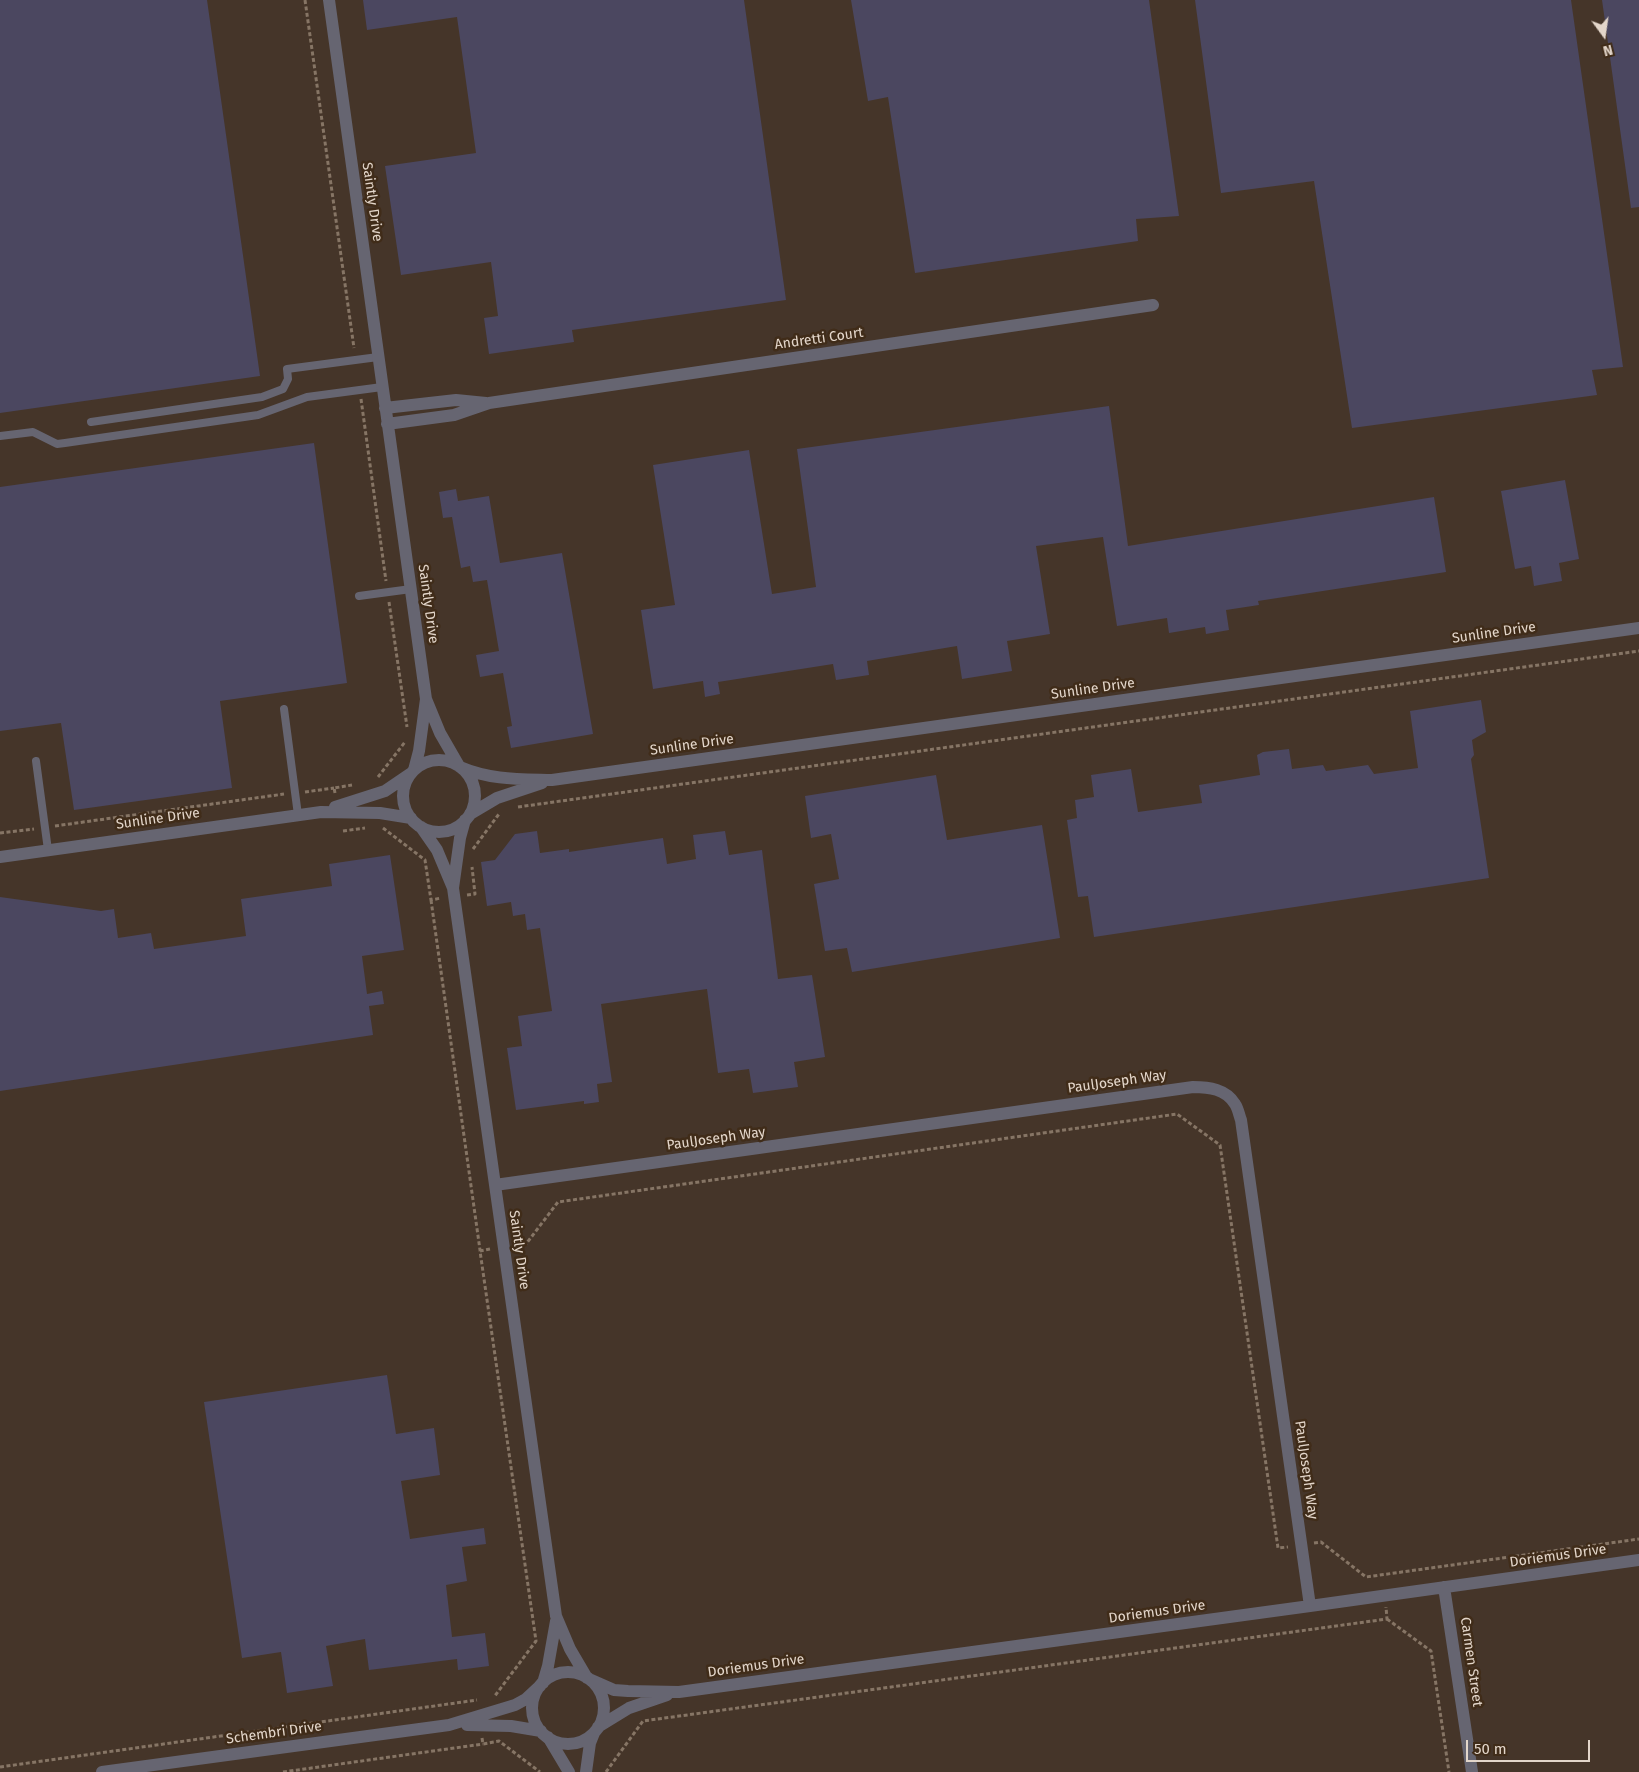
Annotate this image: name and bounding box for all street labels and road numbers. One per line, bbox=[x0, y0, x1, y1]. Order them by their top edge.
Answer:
street label: Saintly Drive bbox=[358, 161, 386, 243]
street label: Andretti Court bbox=[774, 324, 864, 354]
street label: Saintly Drive bbox=[414, 563, 442, 645]
street label: Sunline Drive bbox=[1451, 619, 1537, 647]
street label: Sunline Drive bbox=[1050, 675, 1136, 703]
street label: Sunline Drive bbox=[649, 731, 735, 759]
street label: Sunline Drive bbox=[115, 805, 201, 833]
street label: PaulJoseph Way bbox=[1067, 1067, 1167, 1097]
street label: PaulJoseph Way bbox=[666, 1124, 766, 1154]
street label: Saintly Drive bbox=[505, 1209, 533, 1291]
street label: PaulJoseph Way bbox=[1291, 1420, 1321, 1520]
street label: Doriemus Drive bbox=[1509, 1541, 1607, 1571]
street label: Doriemus Drive bbox=[1108, 1597, 1206, 1627]
street label: Carmen Street bbox=[1456, 1616, 1486, 1708]
street label: Doriemus Drive bbox=[707, 1651, 805, 1681]
street label: Schembri Drive bbox=[225, 1718, 323, 1748]

